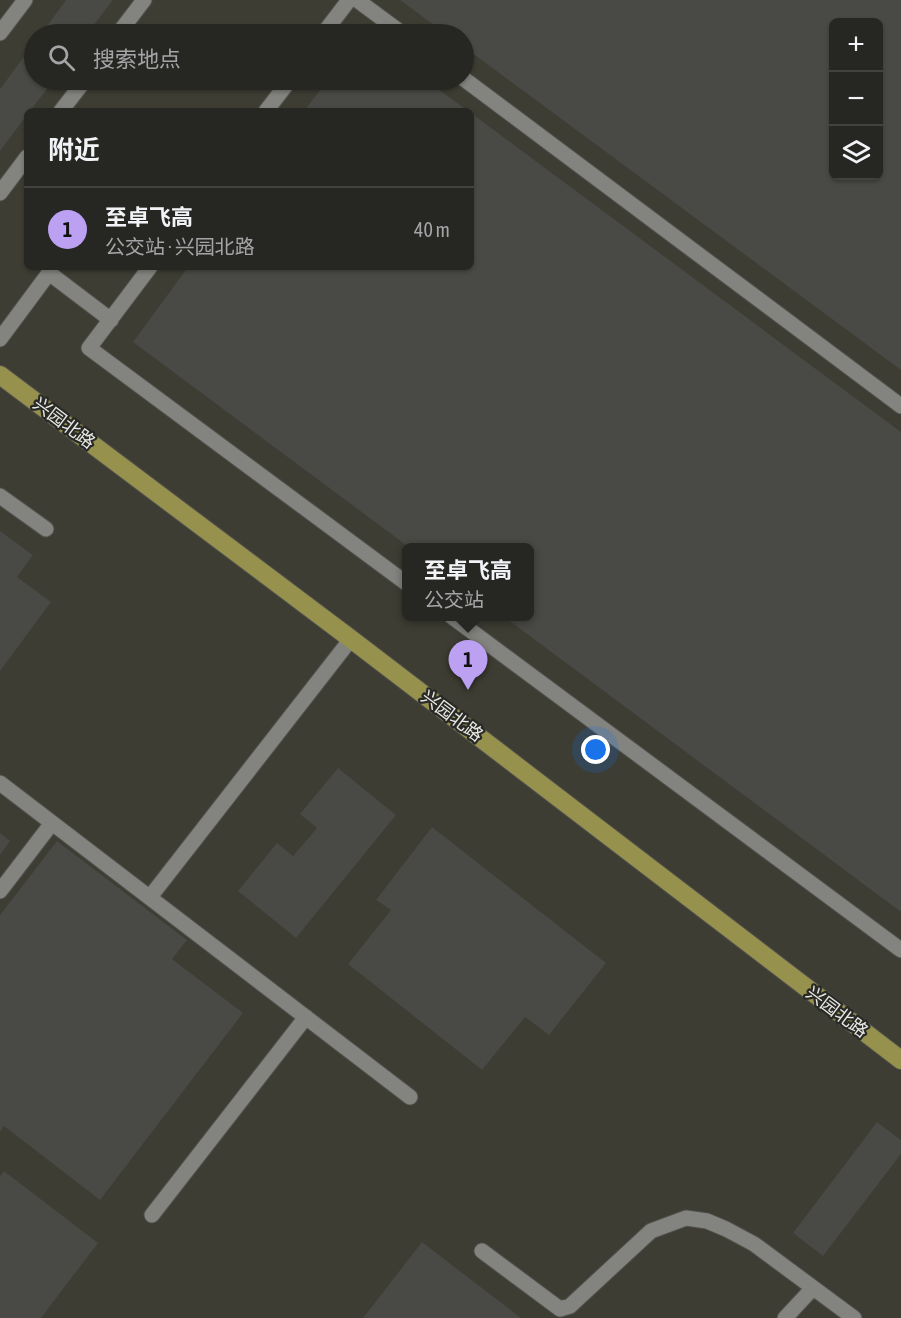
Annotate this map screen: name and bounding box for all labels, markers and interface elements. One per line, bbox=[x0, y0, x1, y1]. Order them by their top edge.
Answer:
map controls bbox=[829, 18, 883, 180]
button: + bbox=[829, 18, 883, 72]
search box bbox=[24, 24, 474, 90]
icon: search bbox=[45, 41, 78, 74]
text: 搜索地点 bbox=[93, 46, 181, 72]
button: − bbox=[829, 72, 883, 126]
button: layers bbox=[829, 126, 883, 180]
text: 附近 bbox=[48, 135, 100, 165]
text: 至卓飞高 bbox=[105, 204, 193, 230]
text: 1 bbox=[63, 218, 72, 241]
text: 40 m bbox=[414, 218, 450, 241]
text: 公交站 · 兴园北路 bbox=[105, 235, 255, 258]
street label: 兴园北路 bbox=[29, 393, 99, 453]
popup bbox=[402, 543, 534, 621]
text: 至卓飞高 bbox=[424, 557, 512, 583]
text: 公交站 bbox=[424, 588, 484, 611]
pin: 1 bbox=[448, 640, 488, 690]
street label: 兴园北路 bbox=[417, 686, 487, 746]
your location bbox=[581, 735, 610, 764]
street label: 兴园北路 bbox=[802, 982, 872, 1042]

